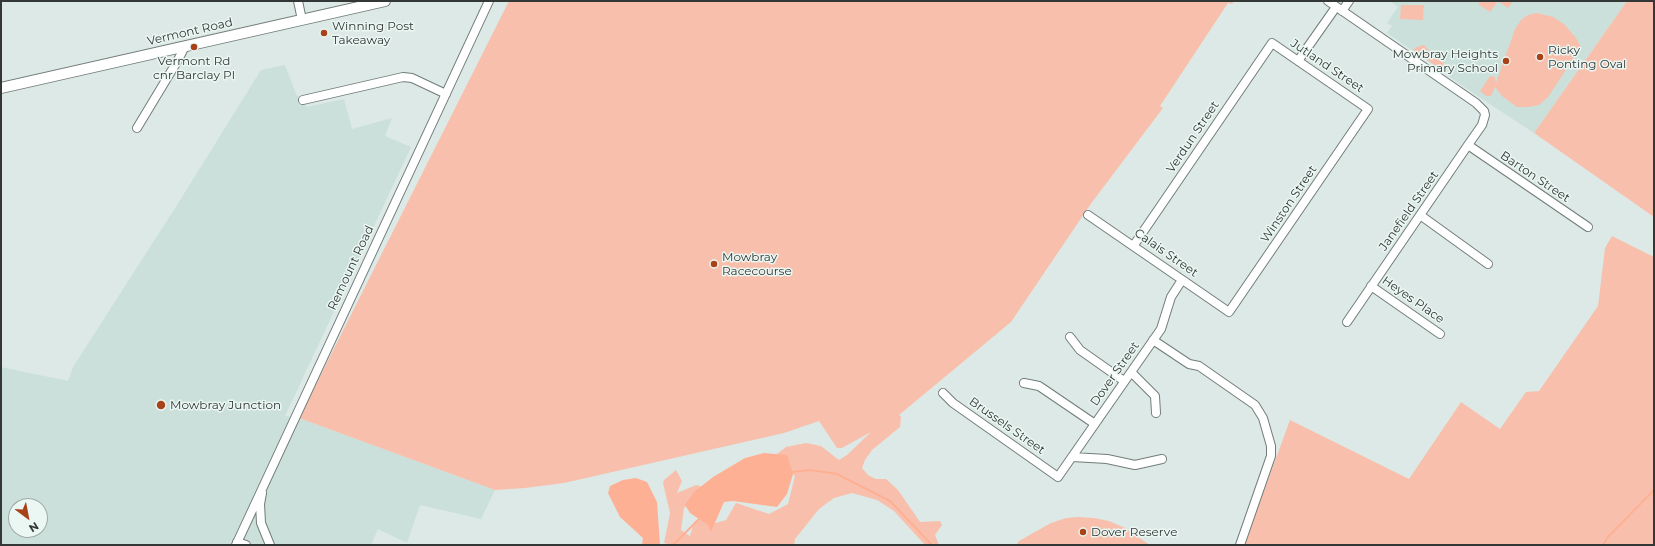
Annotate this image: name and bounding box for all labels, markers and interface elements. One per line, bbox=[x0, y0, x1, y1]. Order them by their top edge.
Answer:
street label: Vermont Road bbox=[146, 15, 234, 49]
place label: Winning Post Takeaway bbox=[332, 19, 414, 47]
marker: Winning Post Takeaway bbox=[319, 28, 329, 38]
street label: Jutland Street bbox=[1288, 36, 1366, 96]
marker: Vermont Rd cnr Barclay Pl bbox=[189, 42, 199, 52]
place label: Ricky Ponting Oval bbox=[1548, 43, 1626, 71]
place label: Mowbray Heights Primary School bbox=[1392, 47, 1498, 75]
marker: Ricky Ponting Oval bbox=[1535, 52, 1545, 62]
place label: Vermont Rd cnr Barclay Pl bbox=[153, 54, 235, 82]
marker: Mowbray Heights Primary School bbox=[1501, 56, 1511, 66]
street label: Verdun Street bbox=[1164, 98, 1222, 176]
street label: Barton Street bbox=[1497, 148, 1573, 206]
street label: Winston Street bbox=[1258, 163, 1320, 245]
street label: Janefield Street bbox=[1376, 168, 1442, 254]
street label: Remount Road bbox=[325, 223, 377, 313]
street label: Calais Street bbox=[1131, 226, 1201, 280]
place label: Mowbray Racecourse bbox=[722, 250, 792, 278]
marker: Mowbray Racecourse bbox=[709, 259, 719, 269]
street label: Heyes Place bbox=[1379, 273, 1447, 327]
street label: Dover Street bbox=[1088, 339, 1142, 409]
street label: Brussels Street bbox=[966, 394, 1048, 458]
place label: Mowbray Junction bbox=[170, 398, 281, 412]
marker: Mowbray Junction bbox=[155, 399, 167, 411]
north arrow bbox=[8, 498, 48, 538]
text: N bbox=[26, 519, 41, 536]
place label: Dover Reserve bbox=[1091, 525, 1177, 539]
marker: Dover Reserve bbox=[1078, 527, 1088, 537]

